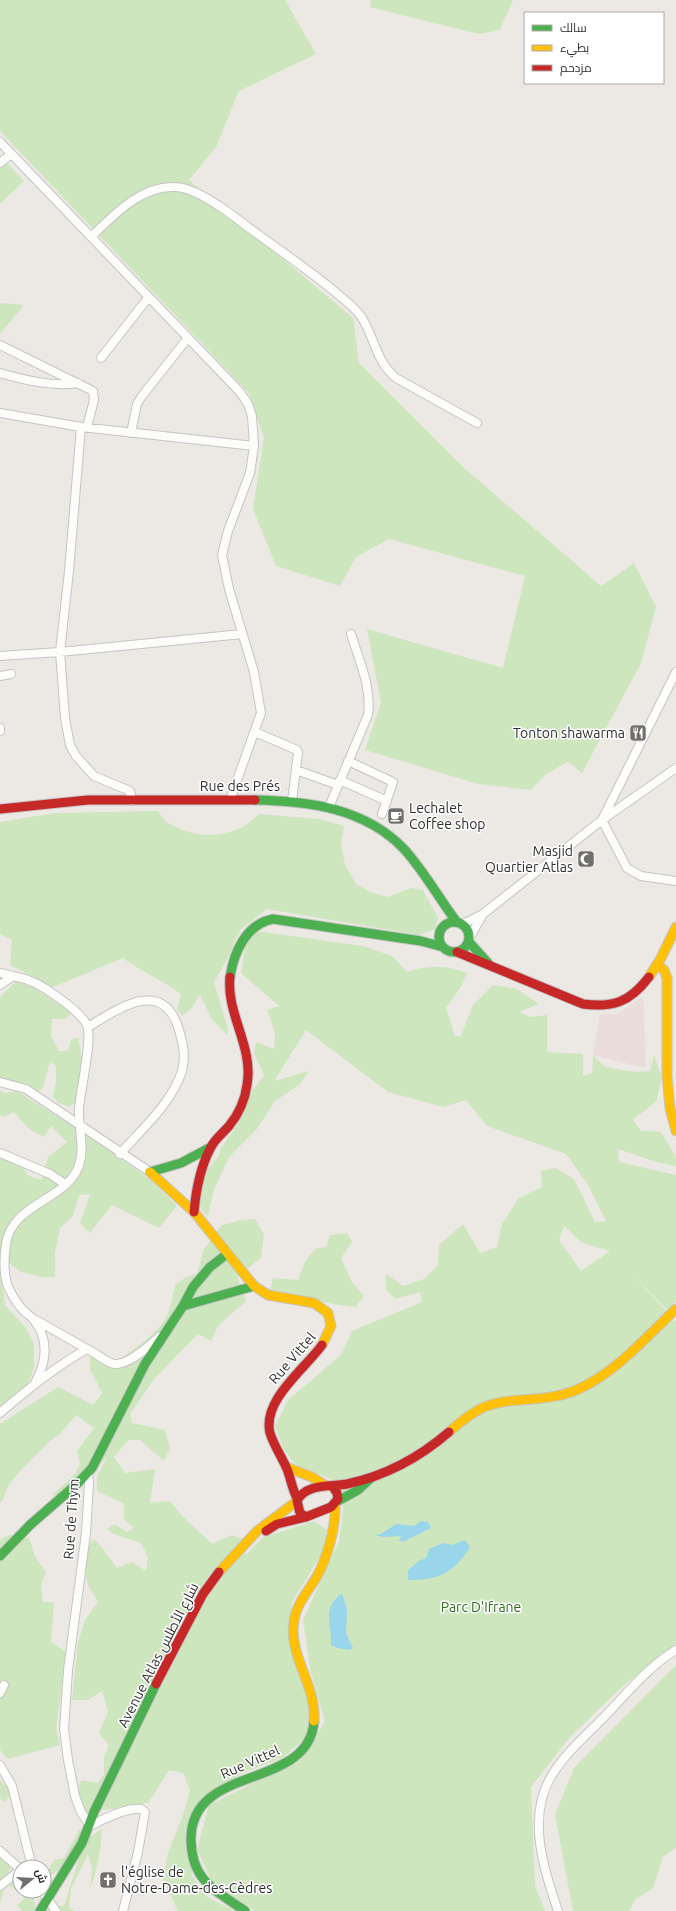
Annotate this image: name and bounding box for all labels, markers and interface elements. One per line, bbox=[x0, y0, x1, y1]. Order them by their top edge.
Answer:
legend bbox=[524, 12, 664, 84]
text: سالك bbox=[560, 21, 587, 34]
text: بطيء bbox=[560, 41, 589, 58]
text: مزدحم bbox=[560, 61, 592, 76]
restaurant icon: Tonton shawarma bbox=[628, 723, 648, 743]
place label: Tonton shawarma bbox=[513, 725, 625, 741]
street label: Rue des Prés bbox=[200, 778, 280, 794]
place label: Lechalet Coffee shop bbox=[409, 800, 486, 832]
cafe icon: Lechalet Coffee shop bbox=[386, 806, 406, 826]
place label: Masjid Quartier Atlas bbox=[485, 843, 573, 875]
mosque icon: Masjid Quartier Atlas bbox=[576, 849, 596, 869]
street label: Rue Vittel bbox=[265, 1329, 319, 1387]
street label: Rue de Thym bbox=[60, 1478, 82, 1560]
street label: Avenue Atlas شارع الأطلس bbox=[114, 1580, 202, 1731]
park label: Parc D'Ifrane bbox=[441, 1599, 521, 1615]
street label: Rue Vittel bbox=[218, 1742, 282, 1782]
north arrow bbox=[12, 1859, 52, 1899]
place label: l'église de Notre-Dame-des-Cèdres bbox=[121, 1864, 272, 1896]
text: ش bbox=[33, 1867, 49, 1885]
church icon: l'église de Notre-Dame-des-Cèdres bbox=[98, 1870, 118, 1890]

